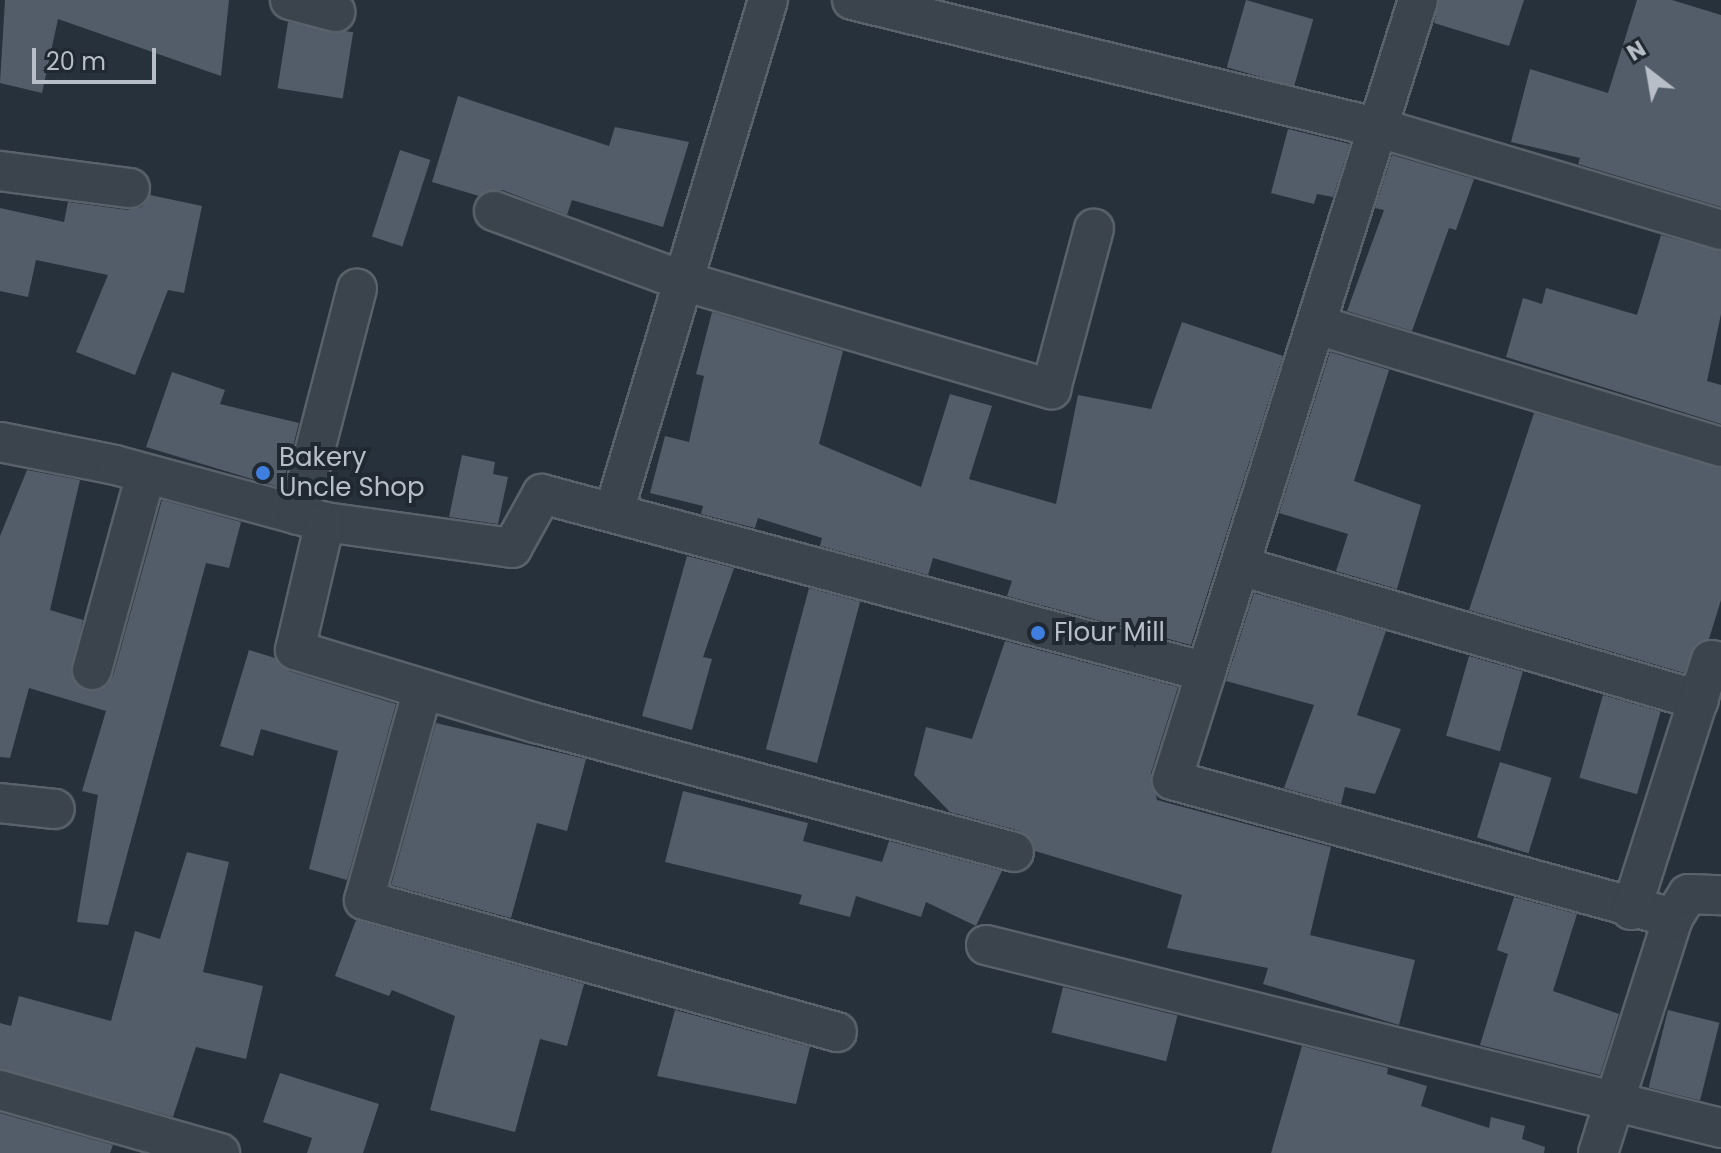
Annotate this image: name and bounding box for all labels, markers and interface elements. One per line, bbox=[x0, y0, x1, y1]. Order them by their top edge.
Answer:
scale bar bbox=[36, 32, 160, 82]
north arrow bbox=[1609, 32, 1689, 112]
text: N bbox=[1621, 33, 1651, 69]
text: 20 m bbox=[46, 45, 106, 78]
place label: Bakery Uncle Shop bbox=[279, 442, 425, 504]
marker: Bakery Uncle Shop bbox=[254, 464, 272, 482]
place label: Flour Mill bbox=[1054, 617, 1165, 649]
marker: Flour Mill bbox=[1029, 624, 1047, 642]

